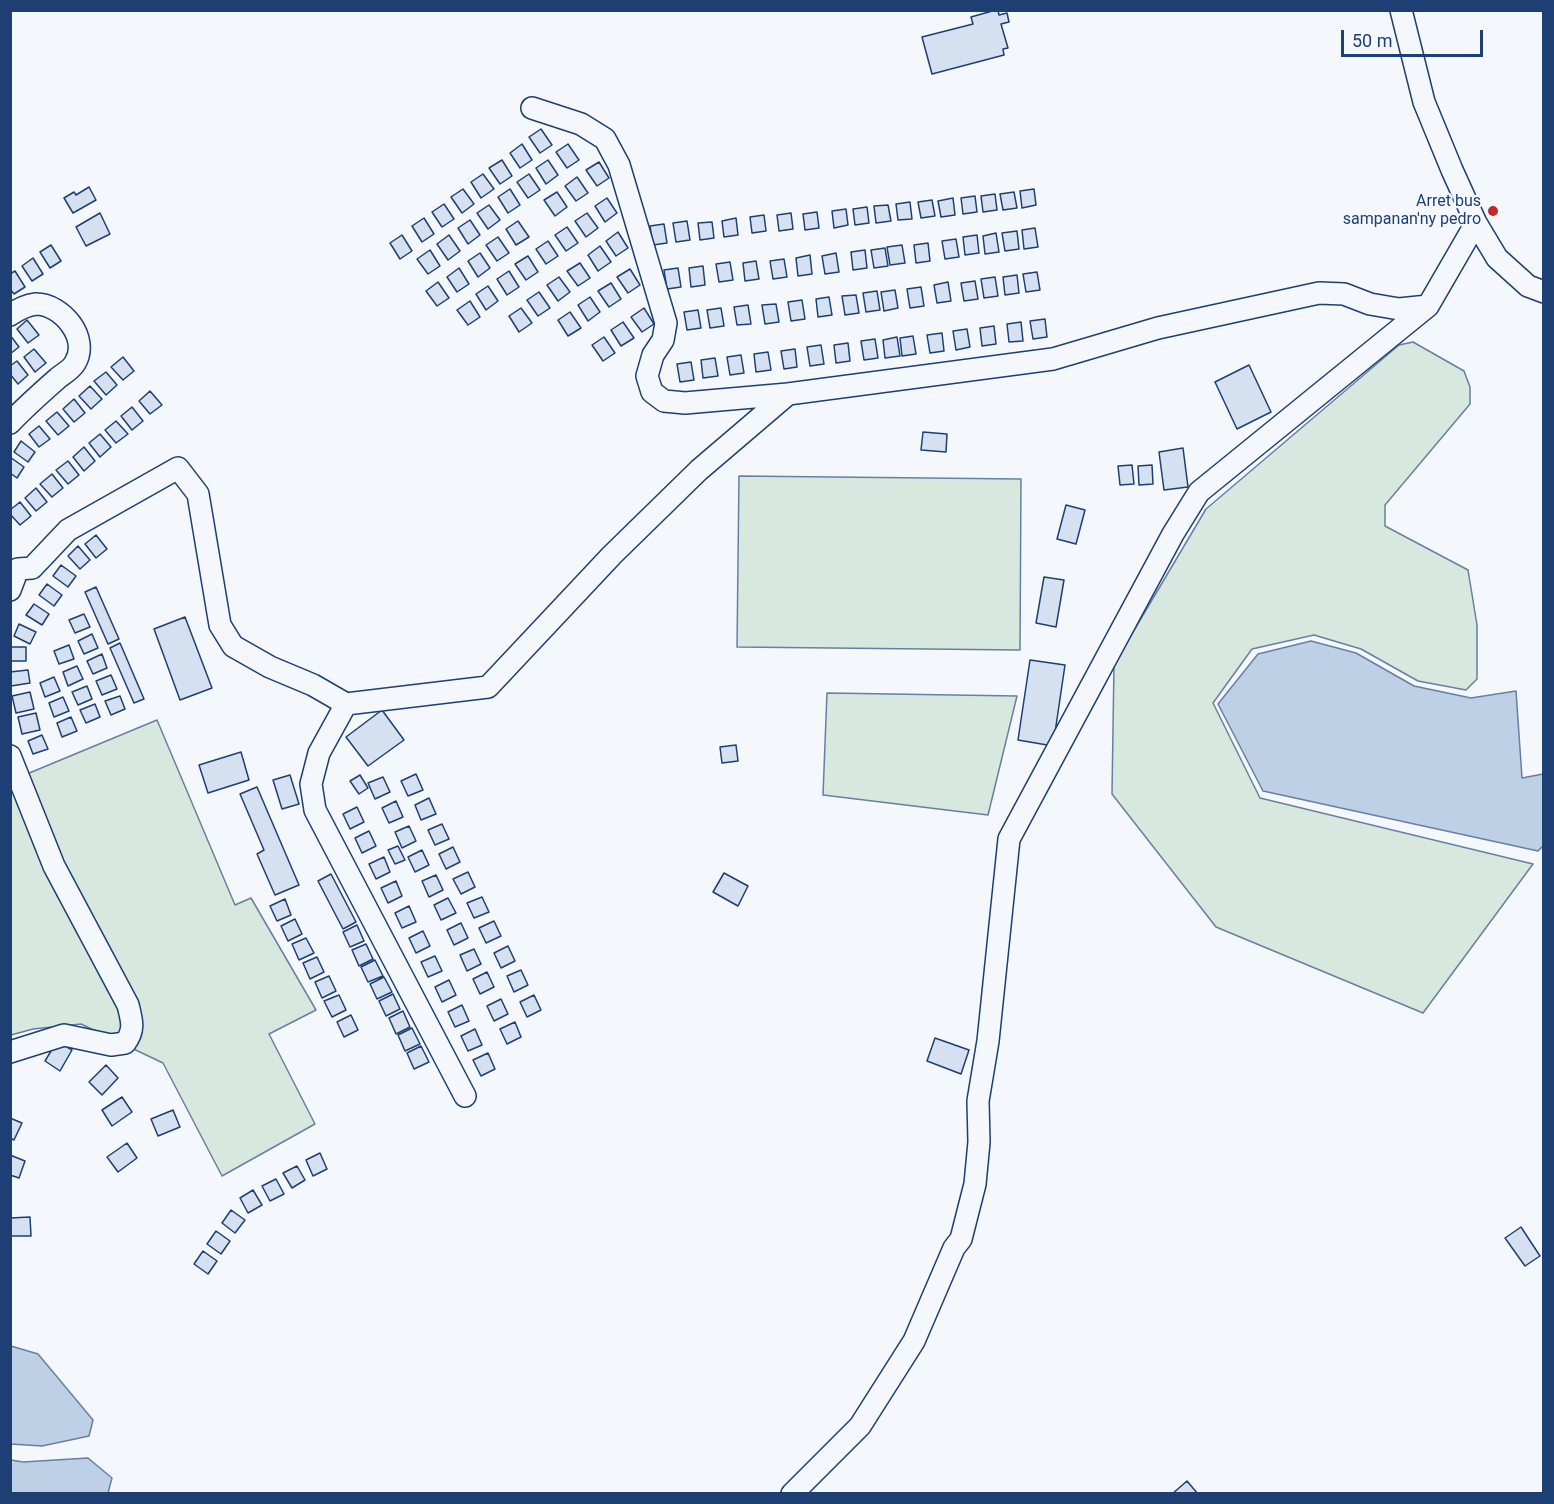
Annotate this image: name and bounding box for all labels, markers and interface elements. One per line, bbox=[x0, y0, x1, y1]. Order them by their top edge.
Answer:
scale bar bbox=[1344, 18, 1486, 56]
text: 50 m bbox=[1352, 30, 1392, 51]
place label: Arret bus sampanan'ny pedro bbox=[1343, 192, 1481, 230]
marker: Arret bus sampanan'ny pedro bbox=[1486, 204, 1500, 218]

